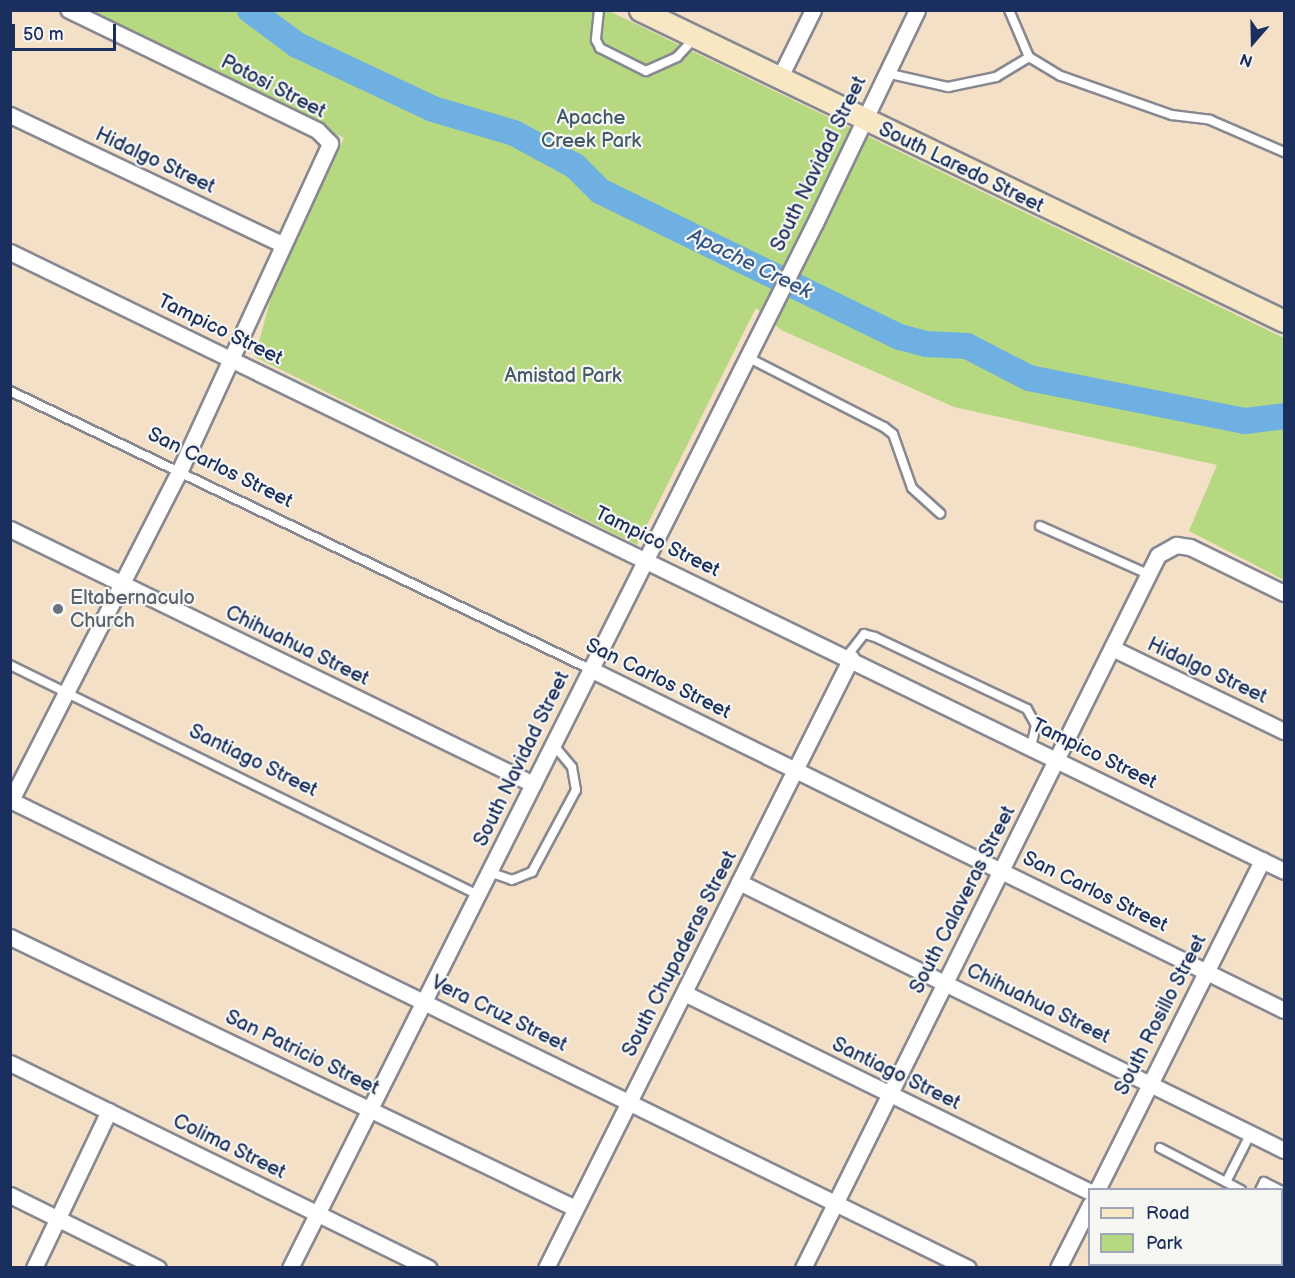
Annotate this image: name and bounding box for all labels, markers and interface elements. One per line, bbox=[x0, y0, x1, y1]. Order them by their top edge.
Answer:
scale bar bbox=[15, 12, 118, 50]
north arrow bbox=[1223, 12, 1283, 72]
text: 50 m bbox=[23, 24, 64, 45]
text: N bbox=[1238, 48, 1256, 70]
street label: Potosi Street bbox=[216, 50, 330, 124]
street label: South Navidad Street bbox=[766, 72, 872, 256]
park label: Apache Creek Park bbox=[541, 106, 641, 153]
street label: South Laredo Street bbox=[874, 118, 1048, 218]
street label: Hidalgo Street bbox=[91, 123, 219, 199]
water label: Apache Creek bbox=[684, 223, 816, 305]
street label: Tampico Street bbox=[153, 289, 287, 371]
park label: Amistad Park bbox=[504, 364, 622, 388]
street label: San Carlos Street bbox=[143, 422, 297, 514]
street label: Tampico Street bbox=[590, 501, 724, 583]
place label: Eltabernaculo Church bbox=[70, 586, 195, 633]
street label: Chihuahua Street bbox=[221, 601, 373, 691]
marker: Eltabernaculo Church bbox=[51, 602, 65, 616]
street label: San Carlos Street bbox=[581, 633, 735, 725]
street label: Hidalgo Street bbox=[1143, 633, 1271, 709]
street label: South Navidad Street bbox=[469, 667, 575, 851]
street label: Tampico Street bbox=[1027, 713, 1161, 795]
street label: Santiago Street bbox=[185, 720, 321, 802]
street label: South Calaveras Street bbox=[905, 802, 1021, 998]
street label: San Carlos Street bbox=[1018, 846, 1172, 938]
street label: South Chupaderas Street bbox=[618, 847, 742, 1061]
street label: South Rosillo Street bbox=[1110, 930, 1212, 1100]
street label: Chihuahua Street bbox=[962, 959, 1114, 1049]
street label: Vera Cruz Street bbox=[427, 971, 571, 1057]
street label: San Patricio Street bbox=[221, 1005, 383, 1101]
street label: Santiago Street bbox=[828, 1033, 964, 1115]
street label: Colima Street bbox=[169, 1109, 289, 1185]
legend bbox=[1088, 1188, 1283, 1266]
text: Road bbox=[1146, 1203, 1190, 1224]
text: Park bbox=[1146, 1233, 1182, 1254]

